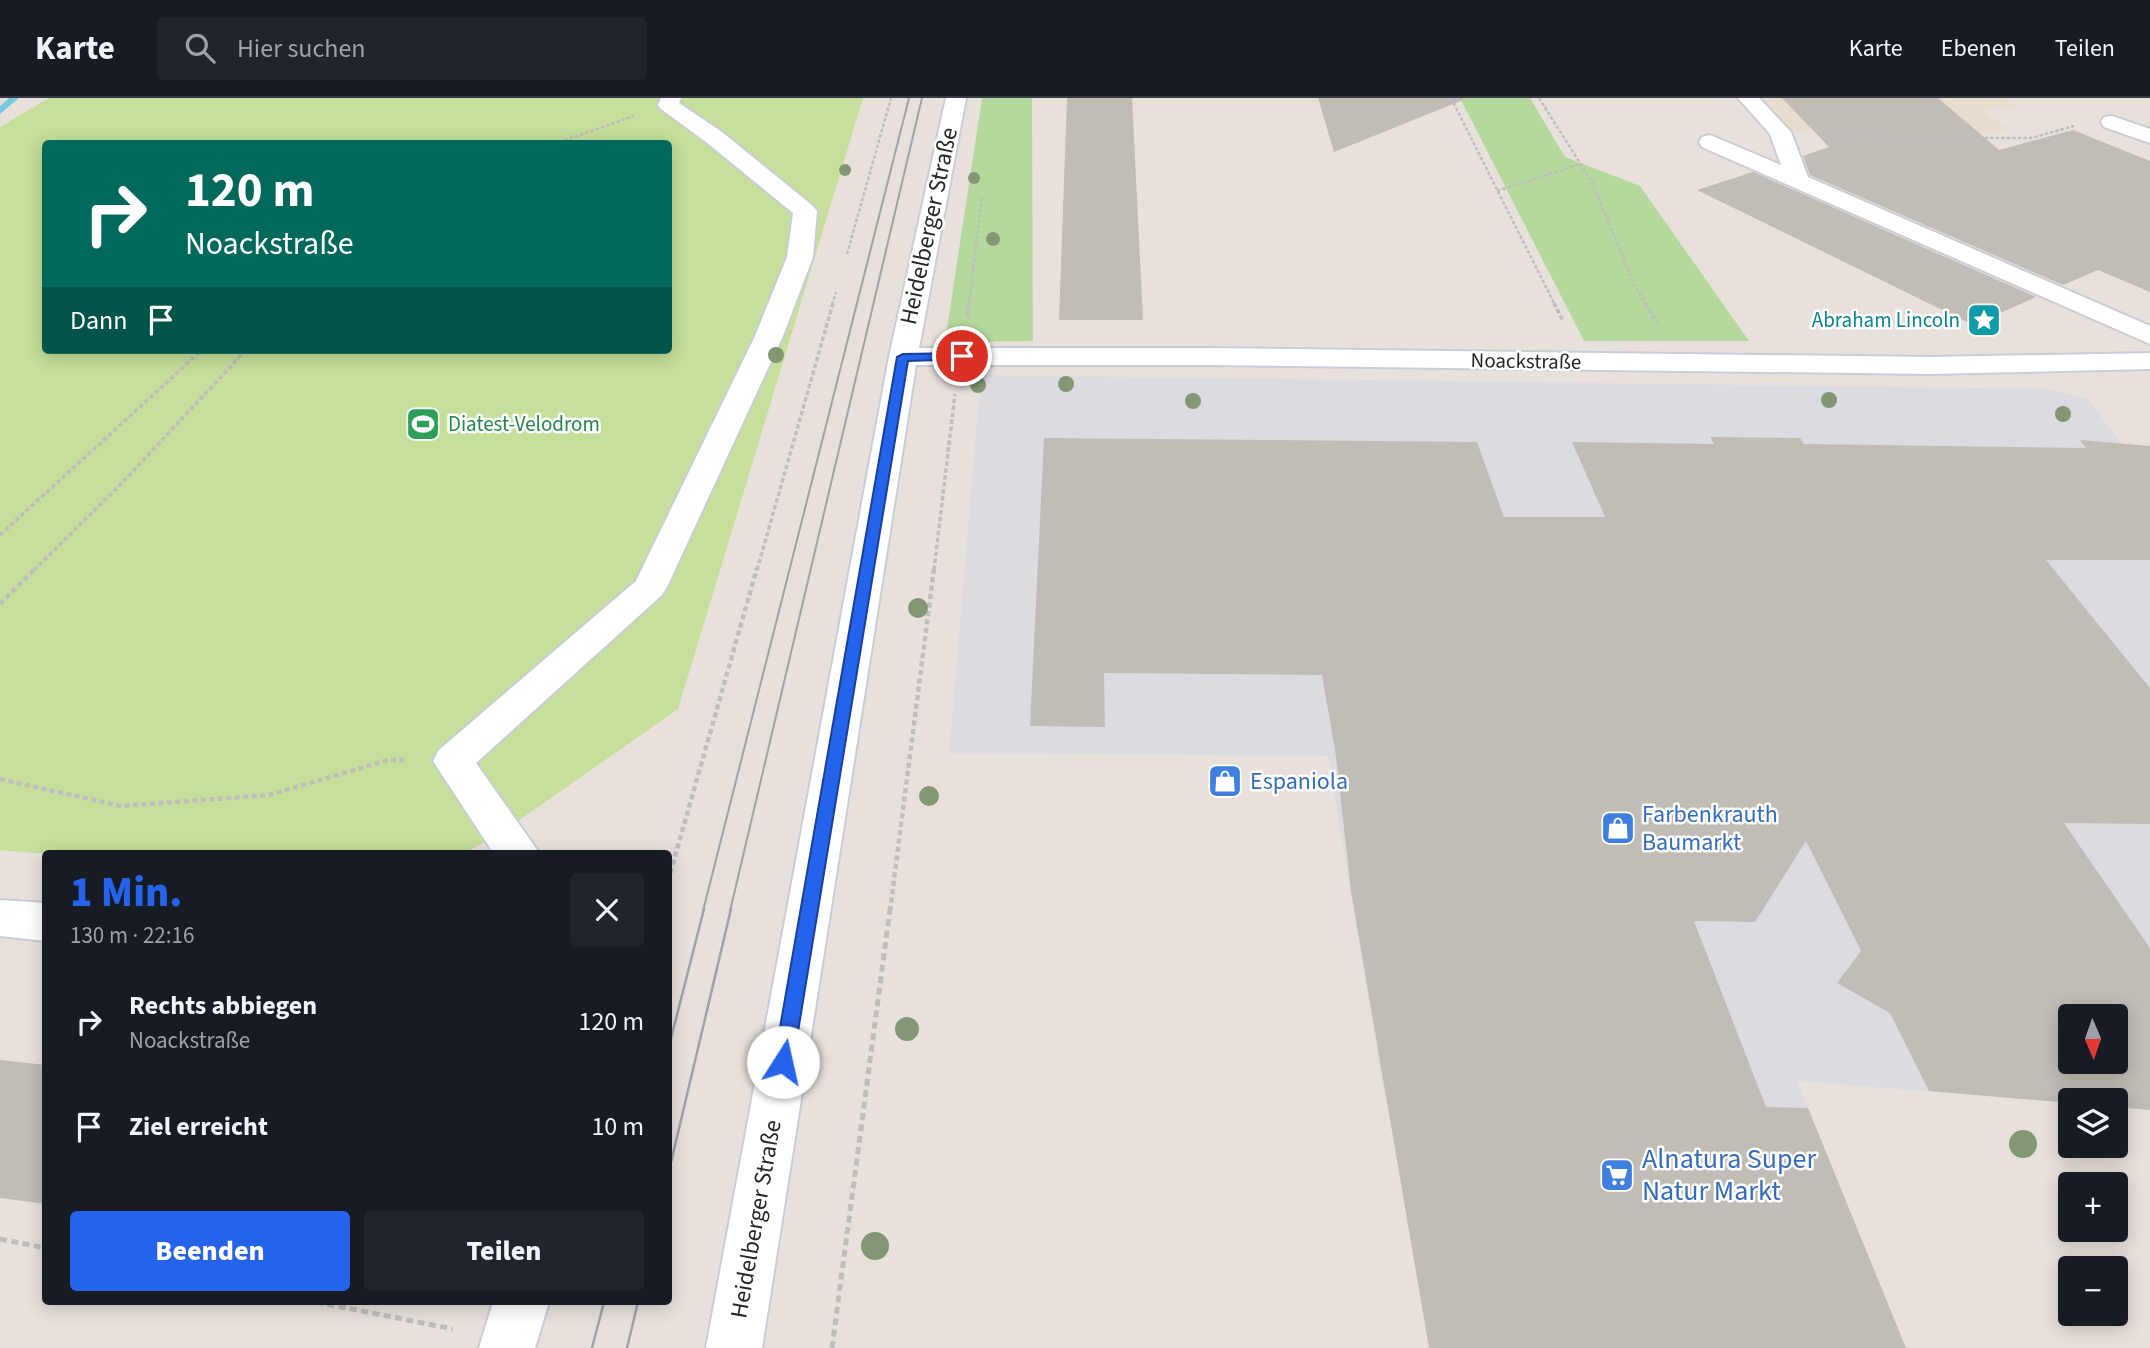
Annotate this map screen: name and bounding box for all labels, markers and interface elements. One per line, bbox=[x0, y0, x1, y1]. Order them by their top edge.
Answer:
search box bbox=[157, 17, 647, 80]
text: Karte bbox=[35, 25, 115, 72]
icon: search bbox=[181, 29, 219, 67]
text: Hier suchen bbox=[237, 30, 366, 67]
text: Karte bbox=[1849, 31, 1903, 66]
text: Ebenen bbox=[1941, 31, 2017, 66]
text: Teilen bbox=[2055, 31, 2115, 66]
street label: Heidelberger Straße bbox=[891, 124, 967, 328]
text: 120 m bbox=[185, 156, 314, 226]
icon: right bbox=[70, 168, 161, 259]
text: Noackstraße bbox=[185, 221, 354, 267]
icon: arrive bbox=[142, 301, 180, 339]
place icon: Abraham Lincoln bbox=[1965, 301, 2003, 339]
text: Dann bbox=[70, 302, 128, 339]
place label: Abraham Lincoln bbox=[1812, 305, 1960, 335]
pin bbox=[932, 326, 992, 386]
icon: arrive bbox=[943, 337, 981, 375]
street label: Noackstraße bbox=[1470, 345, 1582, 377]
sports icon: Diatest-Velodrom bbox=[404, 405, 442, 443]
place label: Diatest-Velodrom bbox=[448, 409, 600, 439]
shop icon: Espaniola bbox=[1206, 762, 1244, 800]
place label: Espaniola bbox=[1250, 764, 1348, 799]
place label: Farbenkrauth Baumarkt bbox=[1642, 797, 1778, 860]
shop icon: Farbenkrauth Baumarkt bbox=[1599, 809, 1637, 847]
text: 1 Min. bbox=[70, 863, 182, 923]
button: close bbox=[570, 873, 644, 947]
text: 130 m · 22:16 bbox=[70, 919, 194, 952]
text: Rechts abbiegen bbox=[129, 987, 317, 1024]
icon: right bbox=[70, 1003, 108, 1041]
text: 120 m bbox=[578, 1003, 644, 1040]
north arrow bbox=[2058, 1004, 2128, 1074]
map controls bbox=[2058, 1004, 2128, 1326]
text: Noackstraße bbox=[129, 1024, 250, 1057]
position arrow bbox=[746, 1025, 820, 1099]
button: layers bbox=[2058, 1088, 2128, 1158]
icon: arrive bbox=[70, 1108, 108, 1146]
text: Ziel erreicht bbox=[129, 1108, 268, 1145]
text: 10 m bbox=[591, 1108, 644, 1145]
street label: Heidelberger Straße bbox=[721, 1117, 791, 1321]
place label: Alnatura Super Natur Markt bbox=[1642, 1139, 1816, 1211]
supermarket icon: Alnatura Super Natur Markt bbox=[1598, 1156, 1636, 1194]
button: + bbox=[2058, 1172, 2128, 1242]
button: Beenden bbox=[70, 1211, 350, 1291]
button: Teilen bbox=[364, 1211, 644, 1291]
button: − bbox=[2058, 1256, 2128, 1326]

